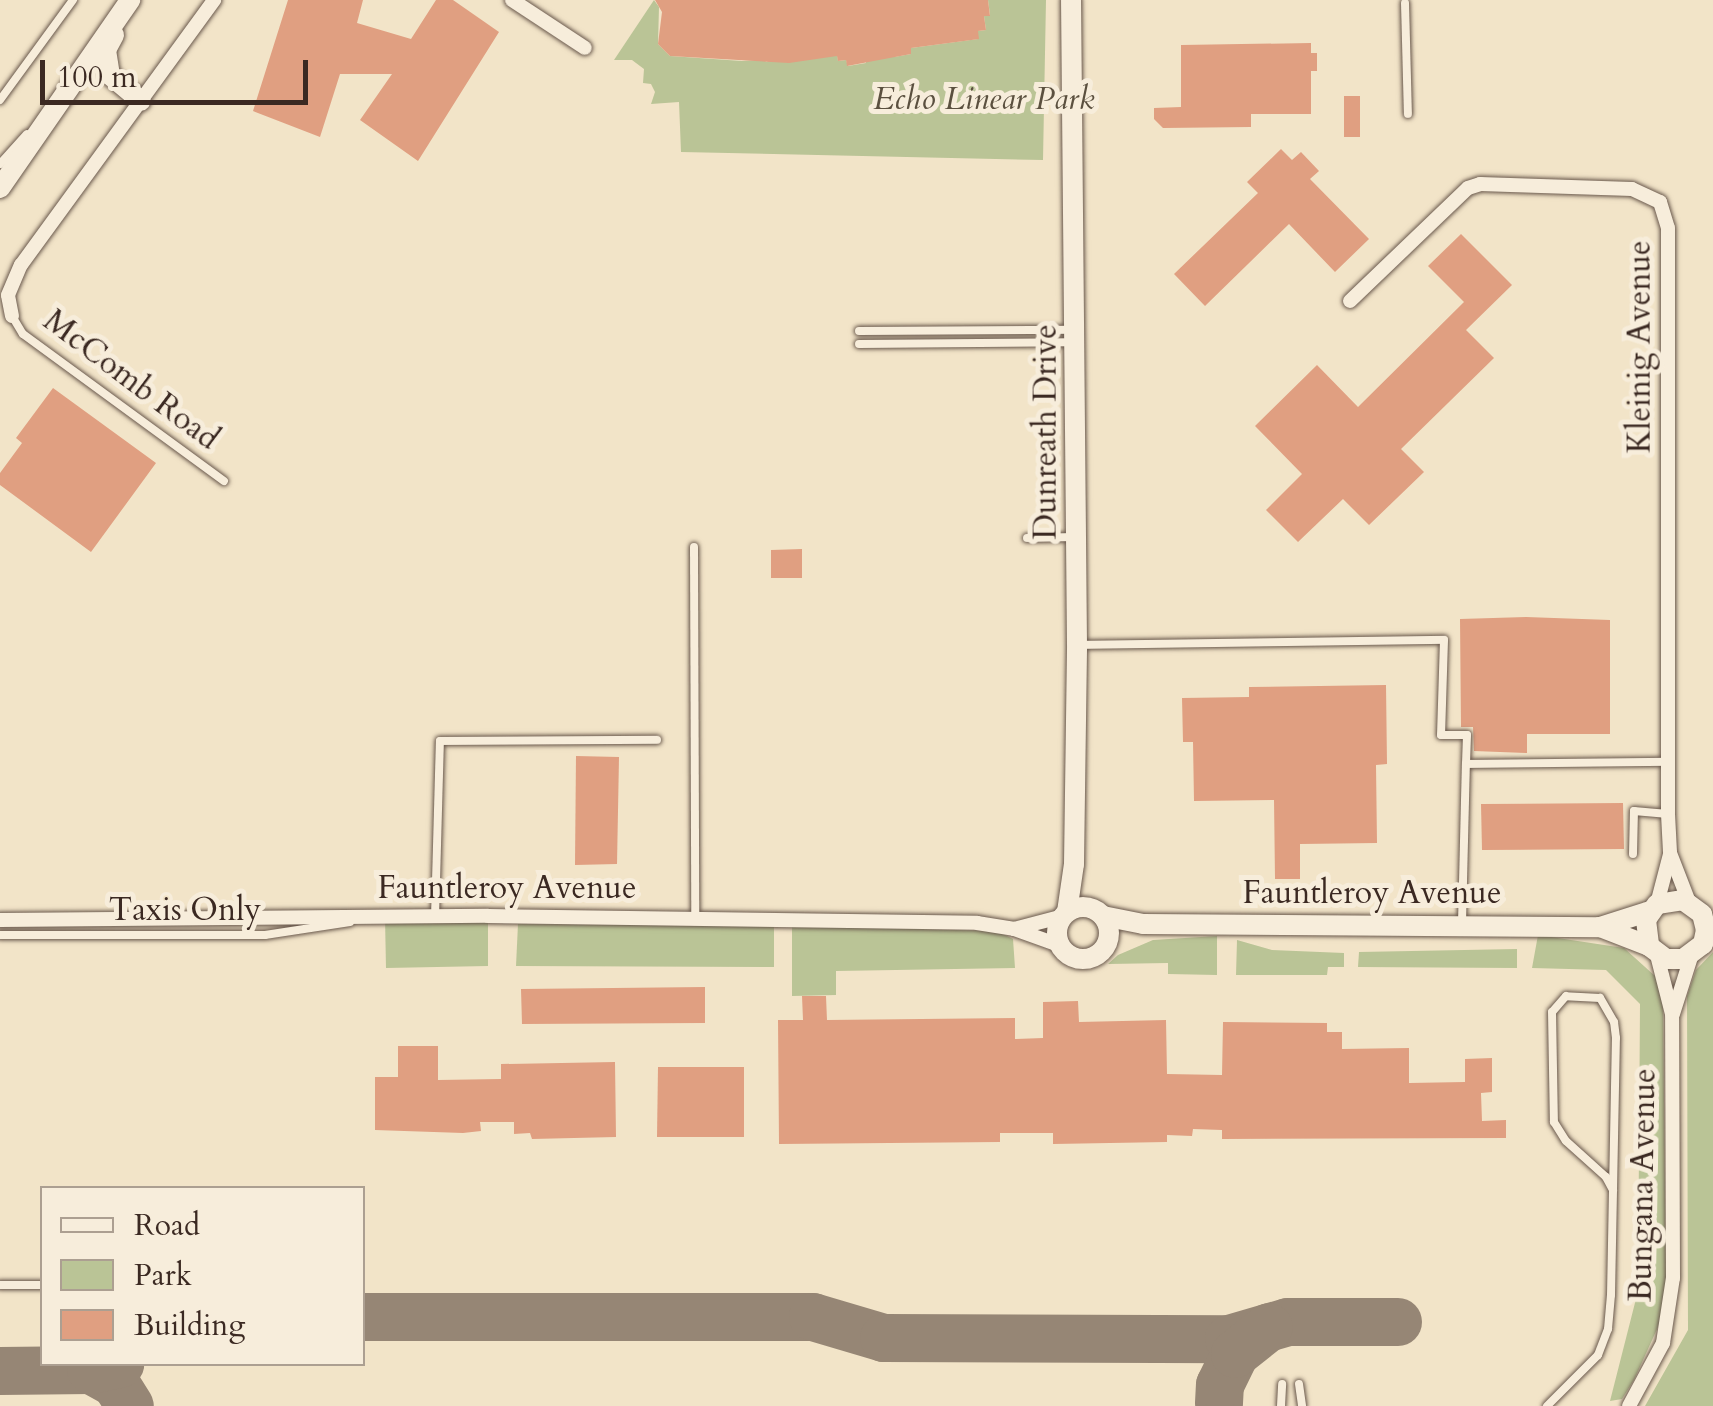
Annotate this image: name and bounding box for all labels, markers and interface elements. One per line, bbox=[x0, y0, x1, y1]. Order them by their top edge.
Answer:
scale bar bbox=[45, 40, 312, 102]
text: 100 m bbox=[57, 57, 137, 98]
park label: Echo Linear Park bbox=[873, 80, 1095, 118]
street label: Kleinig Avenue bbox=[1621, 241, 1659, 453]
street label: McComb Road bbox=[36, 302, 226, 458]
street label: Dunreath Drive bbox=[1027, 324, 1065, 540]
street label: Fauntleroy Avenue bbox=[378, 869, 636, 907]
street label: Fauntleroy Avenue bbox=[1243, 874, 1501, 912]
street label: Taxis Only bbox=[109, 891, 261, 929]
street label: Bungana Avenue bbox=[1622, 1068, 1664, 1302]
legend bbox=[40, 1186, 365, 1366]
text: Road bbox=[134, 1205, 200, 1246]
text: Park bbox=[134, 1255, 192, 1296]
text: Building bbox=[134, 1305, 245, 1346]

